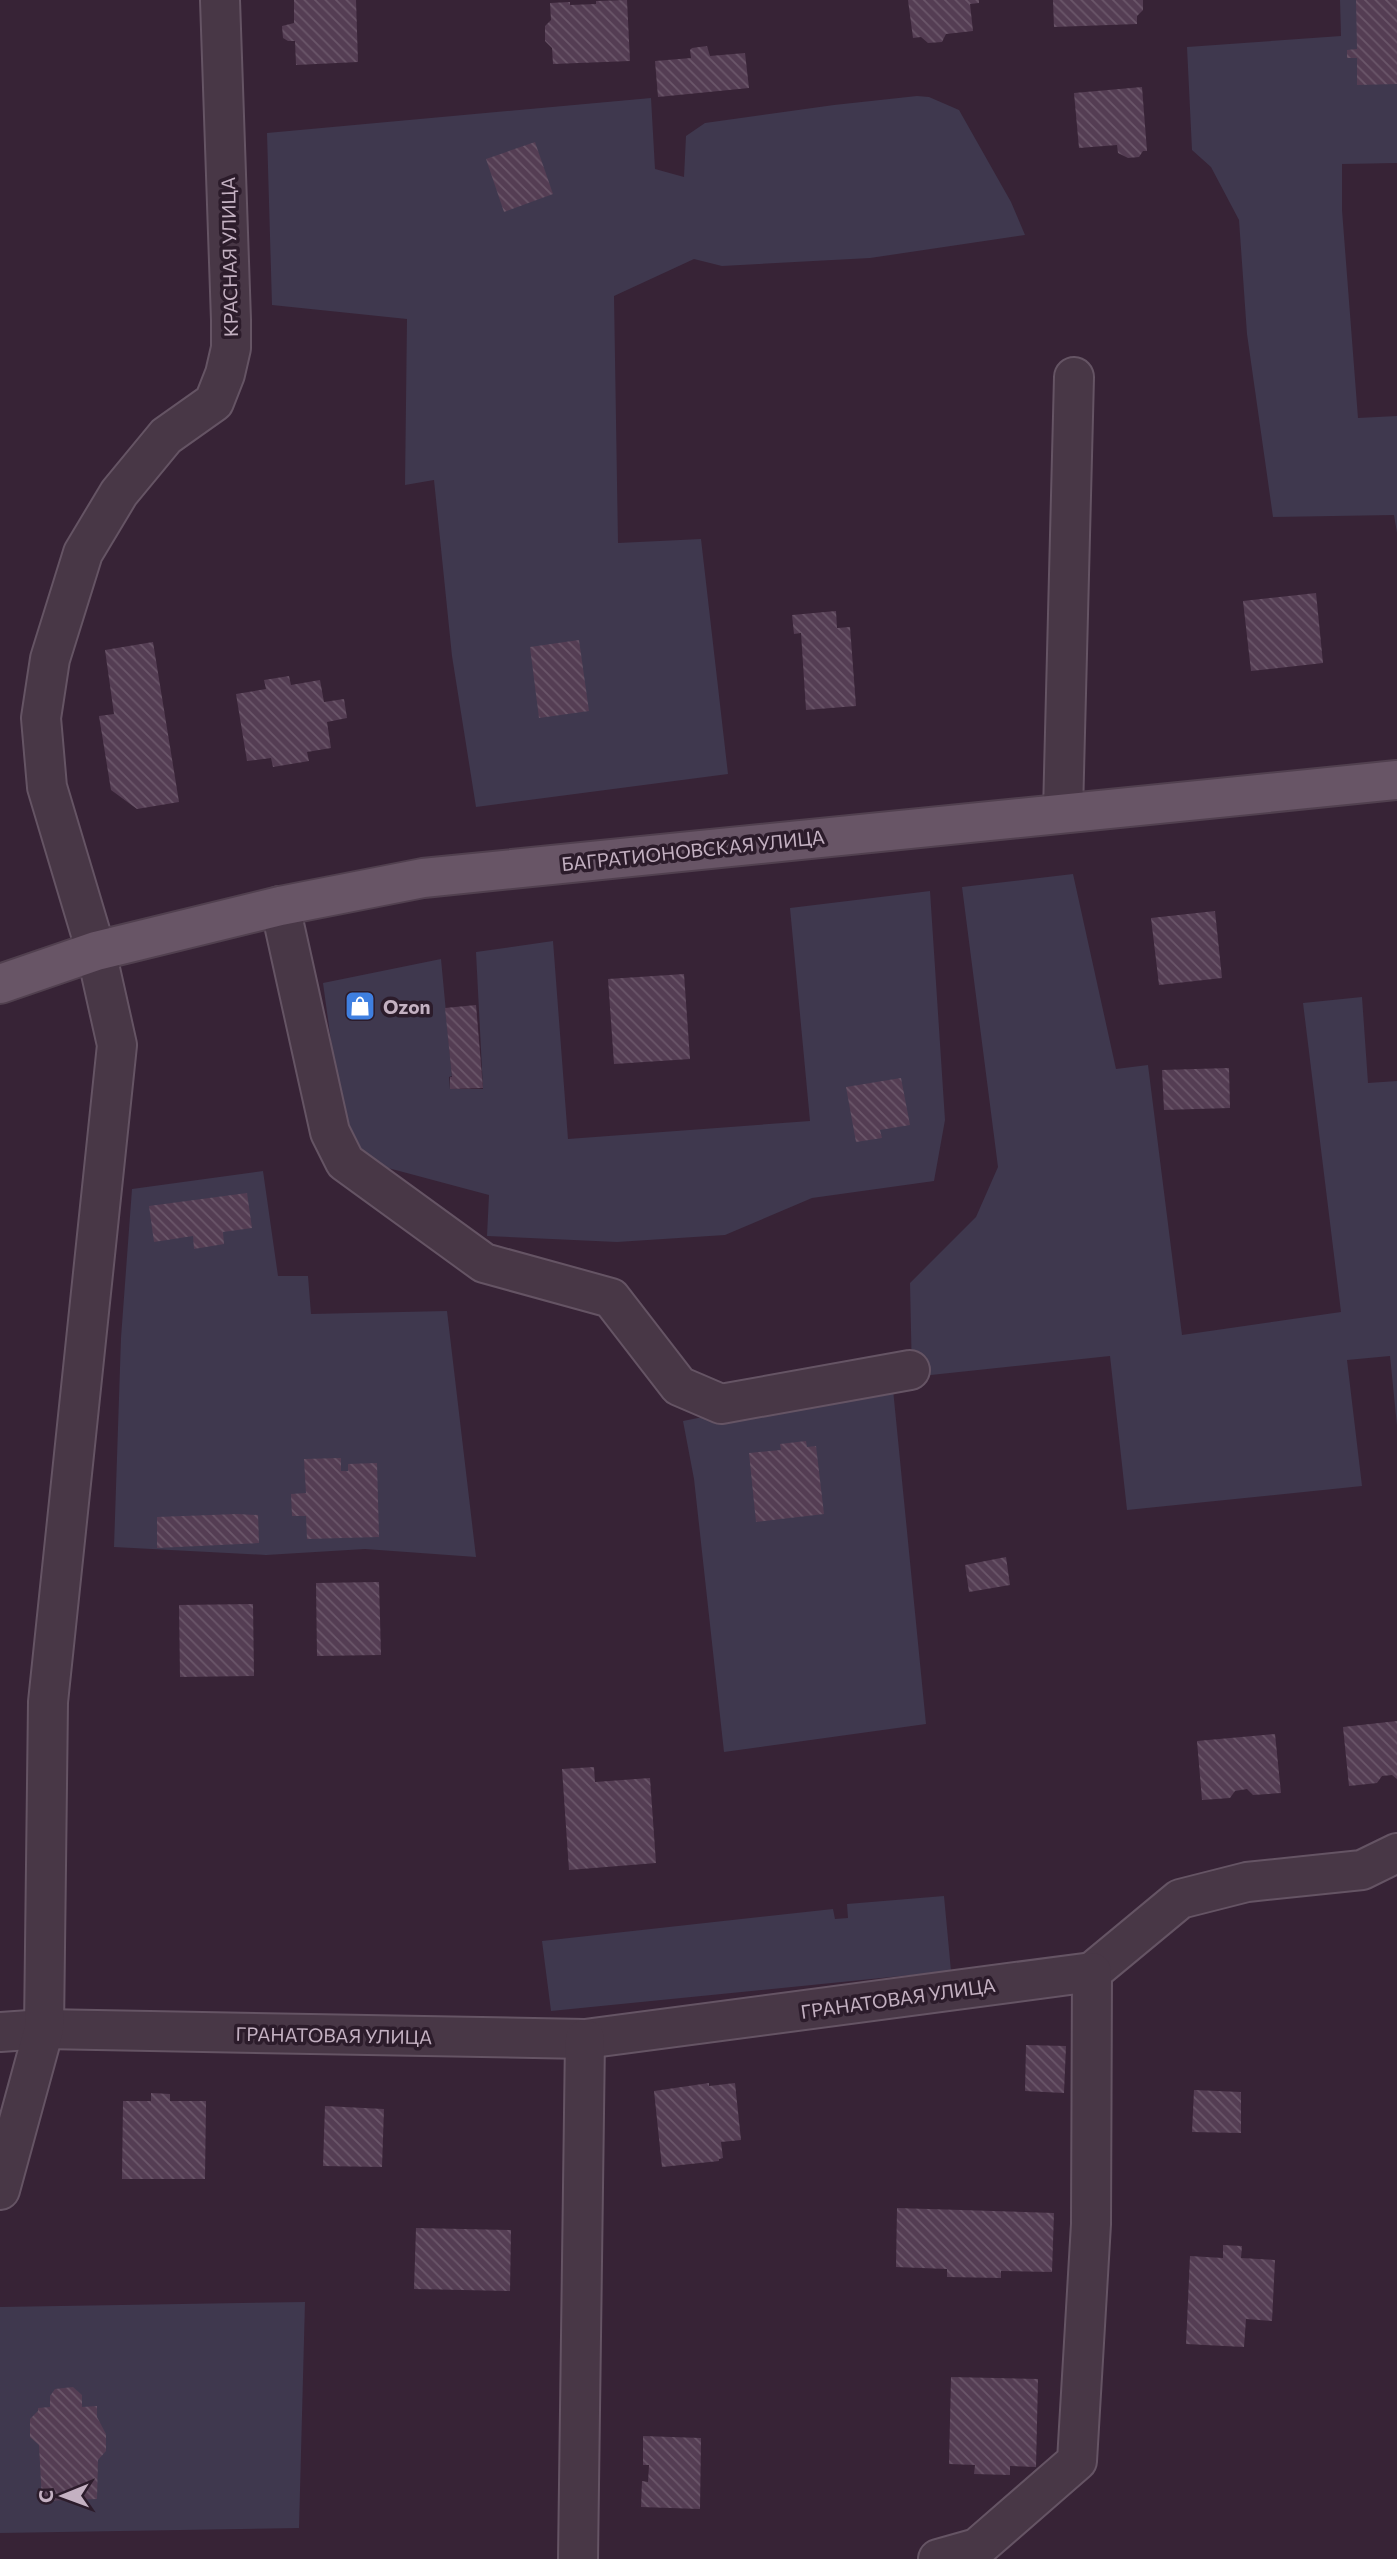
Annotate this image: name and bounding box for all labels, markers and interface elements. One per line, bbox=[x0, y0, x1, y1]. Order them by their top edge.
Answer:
street label: КРАСНАЯ УЛИЦА bbox=[216, 177, 242, 337]
street label: БАГРАТИОНОВСКАЯ УЛИЦА bbox=[560, 825, 826, 875]
shop icon: Ozon bbox=[343, 989, 377, 1023]
place label: Ozon bbox=[383, 995, 431, 1018]
street label: ГРАНАТОВАЯ УЛИЦА bbox=[799, 1973, 997, 2023]
street label: ГРАНАТОВАЯ УЛИЦА bbox=[236, 2022, 432, 2048]
north arrow bbox=[28, 2461, 98, 2531]
text: С bbox=[34, 2490, 57, 2503]

